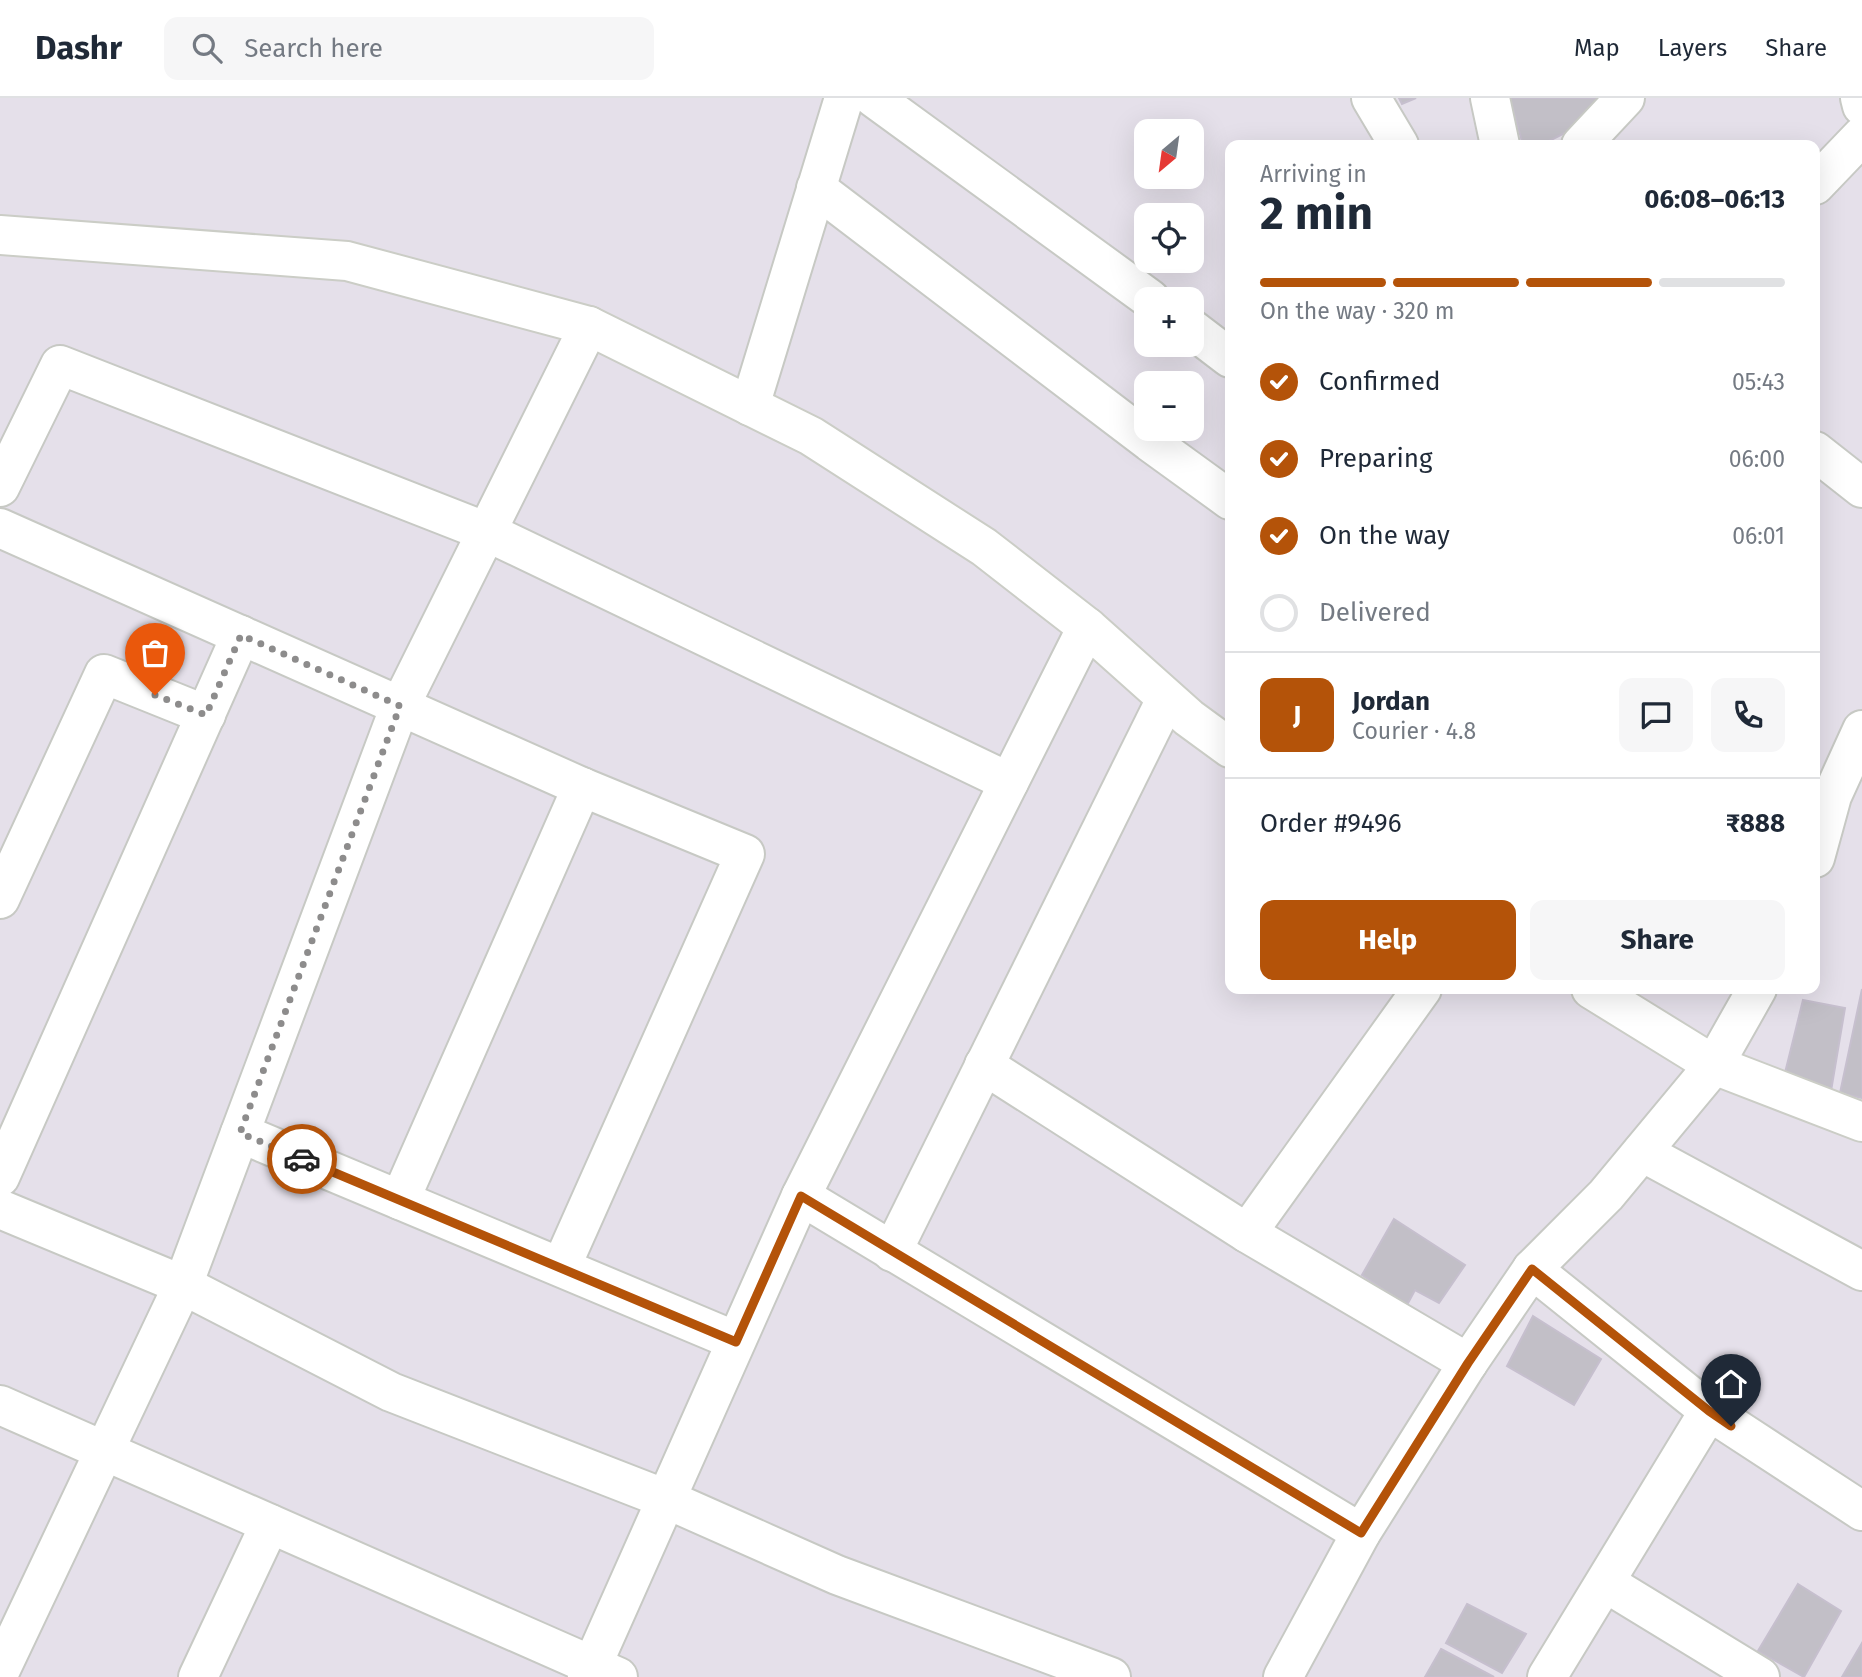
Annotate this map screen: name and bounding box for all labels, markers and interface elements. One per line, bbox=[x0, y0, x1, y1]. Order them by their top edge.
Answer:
search box bbox=[164, 17, 654, 80]
text: Dashr bbox=[35, 28, 122, 68]
icon: search bbox=[188, 29, 226, 67]
text: Search here bbox=[244, 33, 383, 64]
text: Map bbox=[1574, 34, 1620, 62]
text: Layers bbox=[1658, 34, 1727, 62]
text: Share bbox=[1765, 34, 1827, 62]
north arrow bbox=[1134, 119, 1204, 189]
map controls bbox=[1134, 119, 1204, 441]
text: Arriving in bbox=[1260, 160, 1367, 188]
text: 06:08–06:13 bbox=[1644, 184, 1785, 215]
text: 2 min bbox=[1260, 186, 1373, 241]
button: locate bbox=[1134, 203, 1204, 273]
button: + bbox=[1134, 287, 1204, 357]
text: On the way · 320 m bbox=[1260, 297, 1455, 325]
icon: check bbox=[1260, 363, 1298, 401]
text: Confirmed bbox=[1319, 366, 1440, 397]
text: 05:43 bbox=[1732, 368, 1785, 396]
button: − bbox=[1134, 371, 1204, 441]
icon: check bbox=[1260, 440, 1298, 478]
text: Preparing bbox=[1319, 443, 1432, 474]
text: 06:00 bbox=[1729, 445, 1785, 473]
icon: check bbox=[1260, 517, 1298, 555]
text: On the way bbox=[1319, 520, 1450, 551]
text: 06:01 bbox=[1732, 522, 1785, 550]
text: Delivered bbox=[1319, 597, 1431, 628]
pin bbox=[125, 623, 185, 695]
icon: bag bbox=[136, 634, 174, 672]
button: chat bbox=[1619, 678, 1693, 752]
button: phone bbox=[1711, 678, 1785, 752]
text: Jordan bbox=[1352, 686, 1430, 717]
text: J bbox=[1293, 700, 1301, 731]
text: Courier · 4.8 bbox=[1352, 717, 1476, 745]
text: Order #9496 bbox=[1260, 808, 1402, 839]
text: ₹888 bbox=[1726, 808, 1785, 839]
button: Help bbox=[1260, 900, 1516, 980]
button: Share bbox=[1530, 900, 1785, 980]
courier bbox=[267, 1124, 337, 1194]
icon: car bbox=[283, 1140, 321, 1178]
pin bbox=[1701, 1354, 1761, 1426]
icon: home bbox=[1712, 1365, 1750, 1403]

